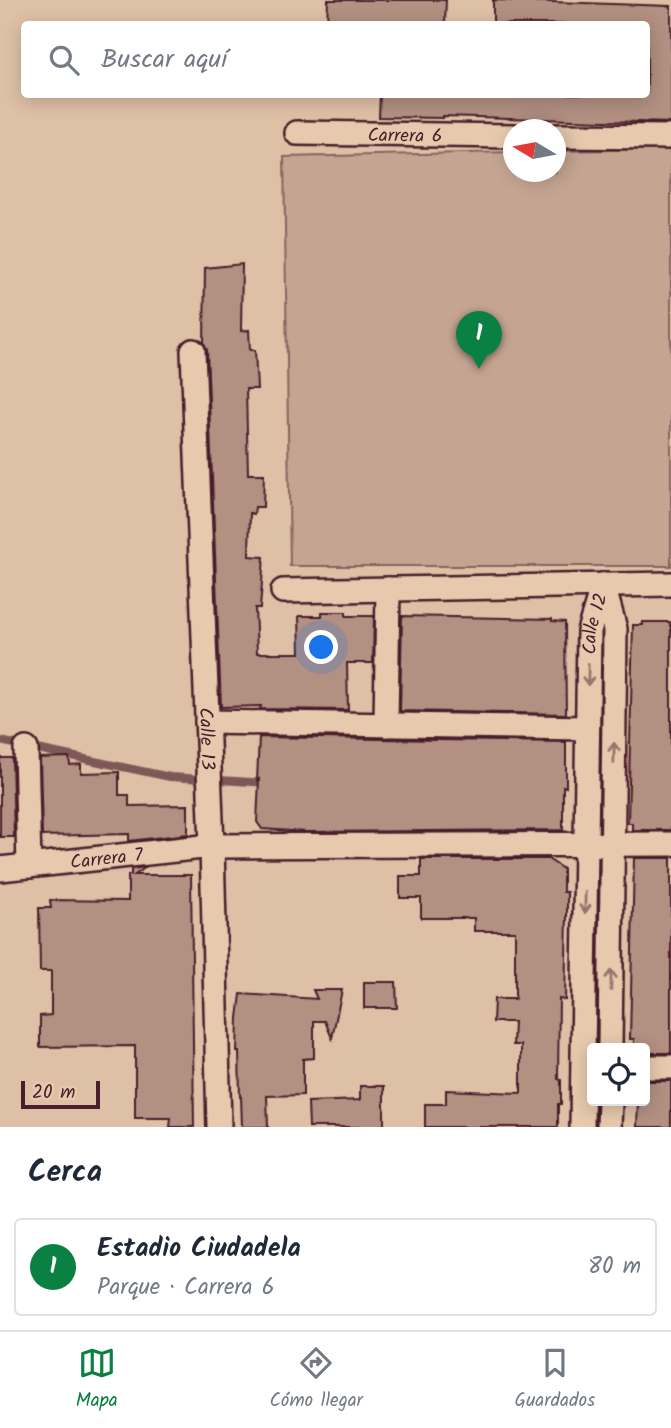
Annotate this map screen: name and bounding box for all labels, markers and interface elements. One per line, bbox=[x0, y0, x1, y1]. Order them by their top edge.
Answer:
search box bbox=[21, 21, 650, 98]
text: Buscar aquí bbox=[101, 39, 227, 81]
icon: search bbox=[45, 41, 83, 79]
north arrow bbox=[503, 119, 566, 182]
street label: Carrera 6 bbox=[367, 121, 443, 152]
pin: 1 bbox=[456, 311, 502, 369]
street label: Calle 12 bbox=[576, 590, 617, 655]
your location bbox=[304, 630, 338, 664]
one-way arrow bbox=[581, 664, 595, 687]
street label: Calle 13 bbox=[190, 707, 222, 771]
one-way arrow bbox=[607, 741, 621, 764]
street label: Carrera 7 bbox=[69, 840, 146, 878]
one-way arrow bbox=[578, 891, 592, 914]
one-way arrow bbox=[604, 969, 618, 992]
map controls bbox=[587, 1043, 650, 1106]
button: locate bbox=[587, 1043, 650, 1106]
scale bar bbox=[21, 1078, 100, 1110]
text: 20 m bbox=[32, 1078, 75, 1108]
text: Cerca bbox=[28, 1149, 102, 1197]
text: Estadio Ciudadela bbox=[97, 1228, 301, 1270]
text: 1 bbox=[50, 1249, 56, 1285]
text: 80 m bbox=[588, 1249, 641, 1285]
text: Parque · Carrera 6 bbox=[97, 1270, 275, 1306]
tab: Mapa bbox=[76, 1344, 118, 1416]
tab: Cómo llegar bbox=[269, 1344, 363, 1416]
tab: Guardados bbox=[515, 1344, 595, 1416]

